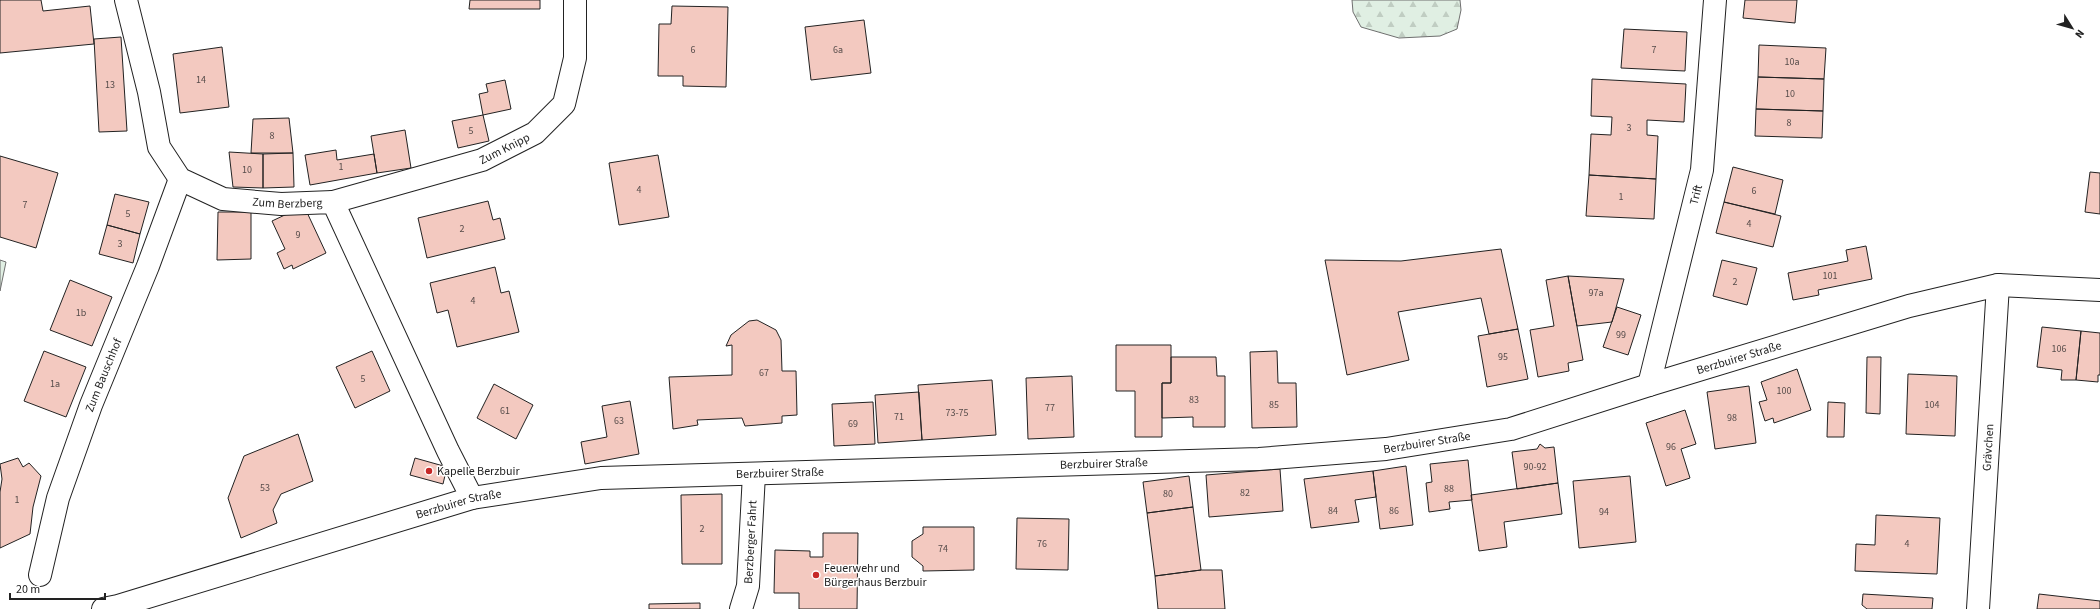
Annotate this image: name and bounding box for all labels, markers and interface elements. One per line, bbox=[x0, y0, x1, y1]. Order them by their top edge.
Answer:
north arrow bbox=[2052, 8, 2092, 48]
text: N bbox=[2071, 26, 2088, 41]
house number: 6 bbox=[691, 43, 696, 57]
house number: 6a bbox=[833, 43, 843, 57]
house number: 7 bbox=[1652, 43, 1657, 57]
house number: 10a bbox=[1785, 55, 1799, 69]
house number: 14 bbox=[196, 73, 206, 87]
house number: 13 bbox=[105, 78, 115, 92]
house number: 10 bbox=[1785, 87, 1795, 101]
house number: 8 bbox=[1787, 116, 1792, 130]
house number: 3 bbox=[1627, 121, 1632, 135]
house number: 5 bbox=[469, 124, 474, 138]
street label: Zum Knipp bbox=[476, 128, 533, 169]
house number: 8 bbox=[270, 129, 275, 143]
house number: 1 bbox=[339, 160, 344, 174]
house number: 10 bbox=[242, 163, 252, 177]
house number: 4 bbox=[637, 183, 642, 197]
street label: Trift bbox=[1685, 183, 1707, 207]
house number: 6 bbox=[1752, 184, 1757, 198]
house number: 1 bbox=[1619, 190, 1624, 204]
street label: Zum Berzberg bbox=[252, 193, 323, 213]
house number: 7 bbox=[23, 198, 28, 212]
house number: 5 bbox=[126, 207, 131, 221]
house number: 4 bbox=[1747, 217, 1752, 231]
house number: 2 bbox=[460, 222, 465, 236]
house number: 9 bbox=[296, 228, 301, 242]
house number: 3 bbox=[118, 237, 123, 251]
house number: 101 bbox=[1823, 269, 1837, 283]
house number: 2 bbox=[1733, 275, 1738, 289]
house number: 97a bbox=[1589, 286, 1603, 300]
house number: 4 bbox=[471, 294, 476, 308]
house number: 1b bbox=[76, 306, 87, 320]
house number: 99 bbox=[1616, 328, 1626, 342]
street label: Zum Bauschhof bbox=[81, 335, 126, 414]
street label: Berzbuirer Straße bbox=[1694, 337, 1783, 379]
house number: 106 bbox=[2052, 342, 2066, 356]
house number: 95 bbox=[1498, 350, 1508, 364]
house number: 67 bbox=[759, 366, 769, 380]
house number: 5 bbox=[361, 372, 366, 386]
house number: 1a bbox=[50, 377, 60, 391]
house number: 100 bbox=[1777, 384, 1791, 398]
house number: 83 bbox=[1189, 393, 1199, 407]
house number: 85 bbox=[1269, 398, 1279, 412]
house number: 104 bbox=[1925, 398, 1939, 412]
house number: 77 bbox=[1045, 401, 1055, 415]
house number: 61 bbox=[500, 404, 510, 418]
house number: 73-75 bbox=[946, 406, 969, 420]
house number: 71 bbox=[894, 410, 904, 424]
house number: 98 bbox=[1727, 411, 1737, 425]
house number: 63 bbox=[614, 414, 624, 428]
house number: 69 bbox=[848, 417, 858, 431]
street label: Grävchen bbox=[1978, 423, 1998, 472]
street label: Berzbuirer Straße bbox=[1382, 427, 1472, 458]
house number: 96 bbox=[1666, 440, 1676, 454]
street label: Berzbuirer Straße bbox=[1060, 454, 1148, 473]
house number: 90-92 bbox=[1524, 460, 1547, 474]
place label: Kapelle Berzbuir bbox=[437, 463, 520, 480]
street label: Berzbuirer Straße bbox=[736, 463, 824, 483]
marker: Kapelle Berzbuir bbox=[424, 466, 434, 476]
house number: 53 bbox=[260, 481, 270, 495]
house number: 88 bbox=[1444, 482, 1454, 496]
street label: Berzbuirer Straße bbox=[414, 485, 503, 523]
house number: 82 bbox=[1240, 486, 1250, 500]
house number: 80 bbox=[1163, 487, 1173, 501]
house number: 1 bbox=[15, 493, 20, 507]
street label: Berzberger Fahrt bbox=[740, 500, 761, 584]
house number: 84 bbox=[1328, 504, 1338, 518]
house number: 86 bbox=[1389, 504, 1399, 518]
house number: 94 bbox=[1599, 505, 1609, 519]
house number: 2 bbox=[700, 522, 705, 536]
house number: 76 bbox=[1037, 537, 1047, 551]
house number: 4 bbox=[1905, 537, 1910, 551]
house number: 74 bbox=[938, 542, 948, 556]
place label: Feuerwehr und Bürgerhaus Berzbuir bbox=[824, 560, 928, 591]
marker: Feuerwehr und Bürgerhaus Berzbuir bbox=[811, 570, 821, 580]
scale bar bbox=[10, 575, 105, 601]
text: 20 m bbox=[16, 581, 40, 598]

